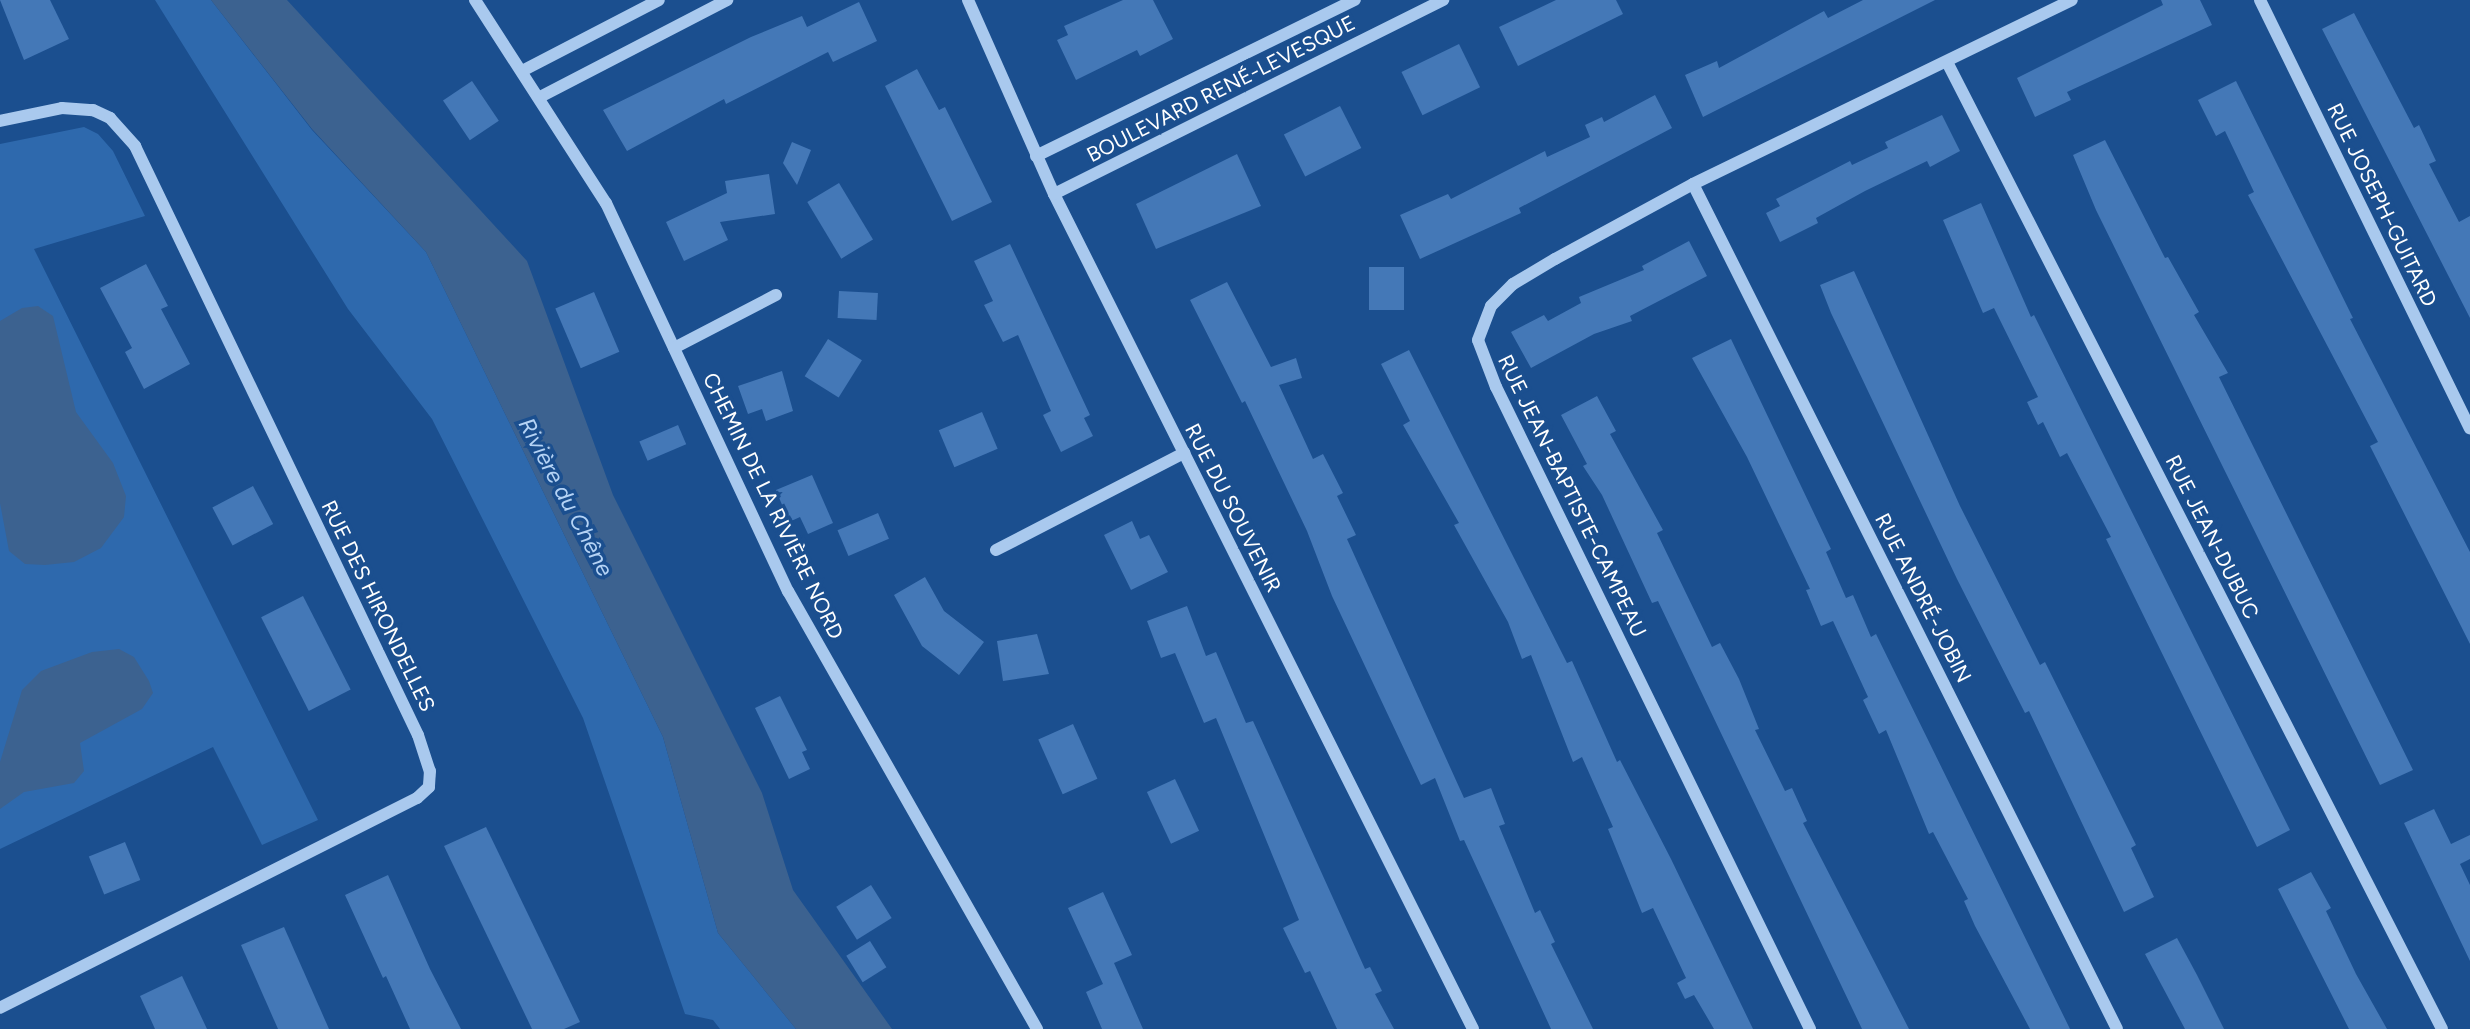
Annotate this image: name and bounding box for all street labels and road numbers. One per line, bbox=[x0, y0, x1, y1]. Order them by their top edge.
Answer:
street label: BOULEVARD RENÉ-LEVESQUE bbox=[1083, 10, 1359, 168]
street label: RUE JOSEPH-GUITARD bbox=[2322, 99, 2442, 311]
street label: RUE JEAN-BAPTISTE-CAMPEAU bbox=[1493, 351, 1651, 641]
street label: CHEMIN DE LA RIVIÈRE NORD bbox=[697, 369, 849, 643]
street label: RUE DU SOUVENIR bbox=[1180, 419, 1286, 597]
street label: RUE JEAN-DUBUC bbox=[2160, 451, 2264, 623]
street label: RUE DES HIRONDELLES bbox=[316, 496, 440, 716]
street label: RUE ANDRÉ-JOBIN bbox=[1869, 509, 1977, 687]

